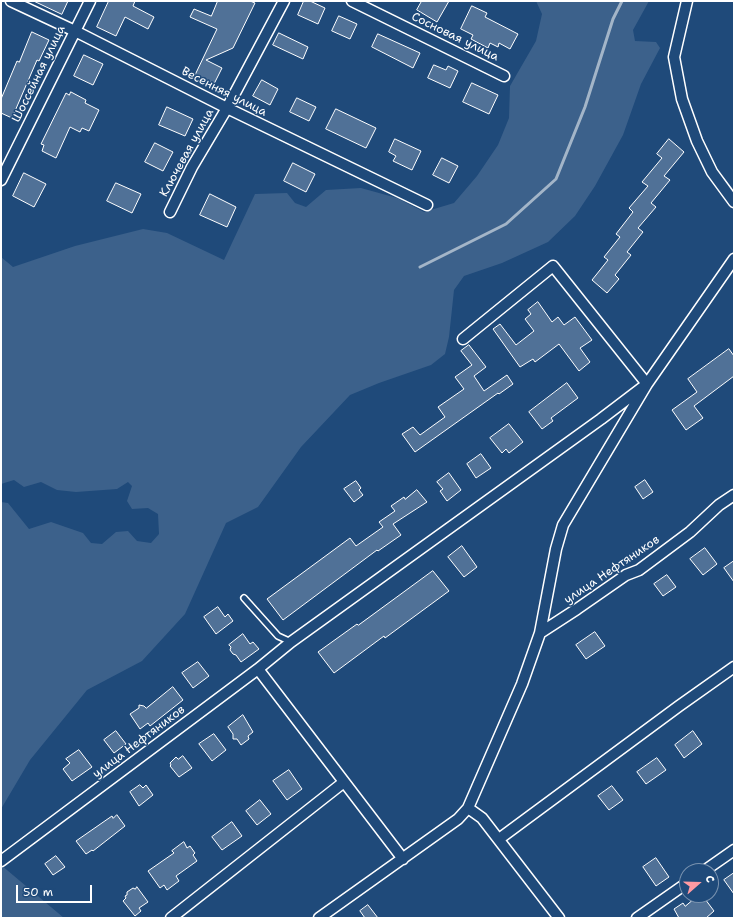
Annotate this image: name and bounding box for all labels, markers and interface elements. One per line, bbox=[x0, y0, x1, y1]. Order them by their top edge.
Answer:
street label: Сосновая улица bbox=[409, 10, 501, 64]
street label: Шоссейная улица bbox=[9, 23, 69, 125]
street label: Весенняя улица bbox=[179, 64, 269, 120]
street label: Ключевая улица bbox=[157, 107, 217, 199]
street label: улица Нефтяников bbox=[562, 533, 662, 607]
street label: улица Нефтяников bbox=[90, 703, 188, 781]
north arrow bbox=[679, 863, 719, 903]
text: С bbox=[702, 873, 718, 885]
scale bar bbox=[18, 877, 94, 903]
text: 50 m bbox=[23, 884, 53, 900]

